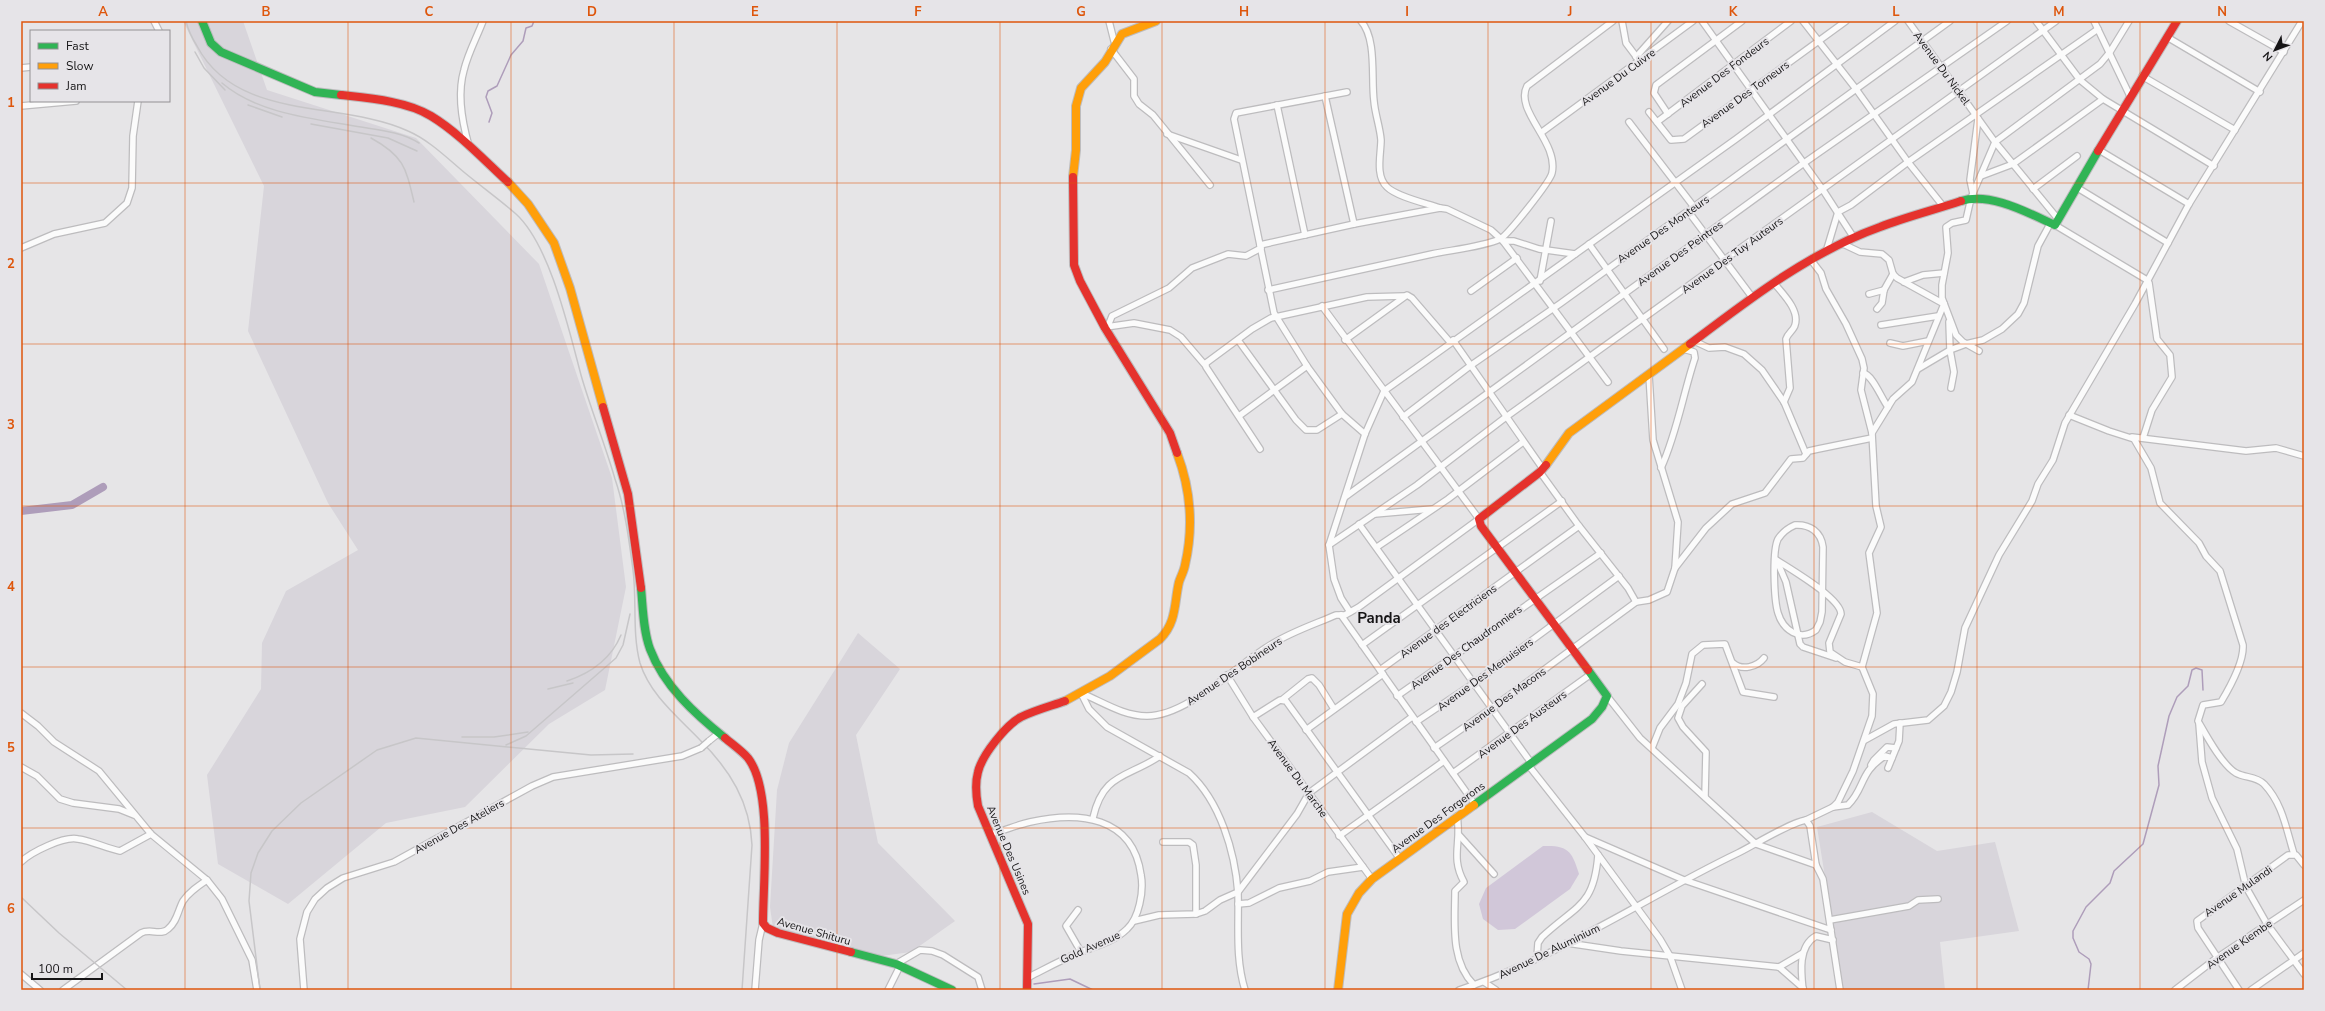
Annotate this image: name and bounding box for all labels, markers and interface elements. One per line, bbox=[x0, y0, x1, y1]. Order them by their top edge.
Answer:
text: A bbox=[98, 3, 108, 21]
text: B bbox=[262, 3, 271, 21]
text: C bbox=[425, 3, 434, 21]
text: D bbox=[587, 3, 597, 21]
text: E bbox=[751, 3, 759, 21]
text: F bbox=[914, 3, 922, 21]
text: G bbox=[1076, 3, 1086, 21]
text: H bbox=[1239, 3, 1249, 21]
text: I bbox=[1405, 3, 1409, 21]
text: J bbox=[1567, 3, 1572, 21]
text: K bbox=[1729, 3, 1738, 21]
text: L bbox=[1892, 3, 1900, 21]
text: M bbox=[2053, 3, 2065, 21]
text: N bbox=[2217, 3, 2227, 21]
street label: Avenue Du Nickel bbox=[1910, 28, 1974, 109]
legend bbox=[30, 30, 170, 102]
north arrow bbox=[2255, 30, 2295, 70]
street label: Avenue Des Fondeurs bbox=[1677, 34, 1772, 111]
text: Fast bbox=[66, 38, 89, 54]
street label: Avenue Du Cuivre bbox=[1578, 45, 1659, 110]
text: N bbox=[2260, 48, 2276, 64]
street label: Avenue Des Torneurs bbox=[1698, 57, 1792, 132]
text: Slow bbox=[66, 58, 94, 74]
text: Jam bbox=[65, 78, 87, 94]
text: 1 bbox=[7, 94, 15, 112]
street label: Avenue Des Monteurs bbox=[1614, 192, 1712, 267]
street label: Avenue Des Tuy Auteurs bbox=[1679, 213, 1786, 297]
street label: Avenue Des Peintres bbox=[1634, 217, 1726, 290]
text: 2 bbox=[7, 255, 15, 273]
text: 3 bbox=[7, 416, 15, 434]
text: 4 bbox=[7, 578, 15, 596]
street label: Avenue des Electriciens bbox=[1397, 581, 1500, 662]
street label: Avenue Des Chaudronniers bbox=[1407, 602, 1525, 693]
district label: Panda bbox=[1357, 608, 1401, 628]
street label: Avenue Des Bobineurs bbox=[1184, 634, 1285, 709]
street label: Avenue Des Menuisiers bbox=[1434, 634, 1536, 714]
street label: Avenue Des Macons bbox=[1459, 664, 1549, 735]
street label: Avenue Des Austeurs bbox=[1475, 687, 1570, 762]
street label: Avenue Du Marche bbox=[1264, 736, 1331, 821]
text: 5 bbox=[7, 739, 15, 757]
street label: Avenue Des Forgerons bbox=[1389, 778, 1488, 856]
street label: Avenue Des Ateliers bbox=[412, 795, 507, 857]
street label: Avenue Des Usines bbox=[983, 803, 1034, 897]
street label: Avenue Mulandi bbox=[2201, 862, 2275, 921]
text: 6 bbox=[7, 900, 15, 918]
street label: Avenue Shituru bbox=[775, 914, 852, 949]
street label: Avenue Kiembe bbox=[2203, 916, 2275, 973]
street label: Avenue De Aluminium bbox=[1496, 920, 1602, 982]
street label: Gold Avenue bbox=[1058, 928, 1123, 967]
scale bar bbox=[32, 955, 102, 981]
text: 100 m bbox=[38, 961, 73, 977]

